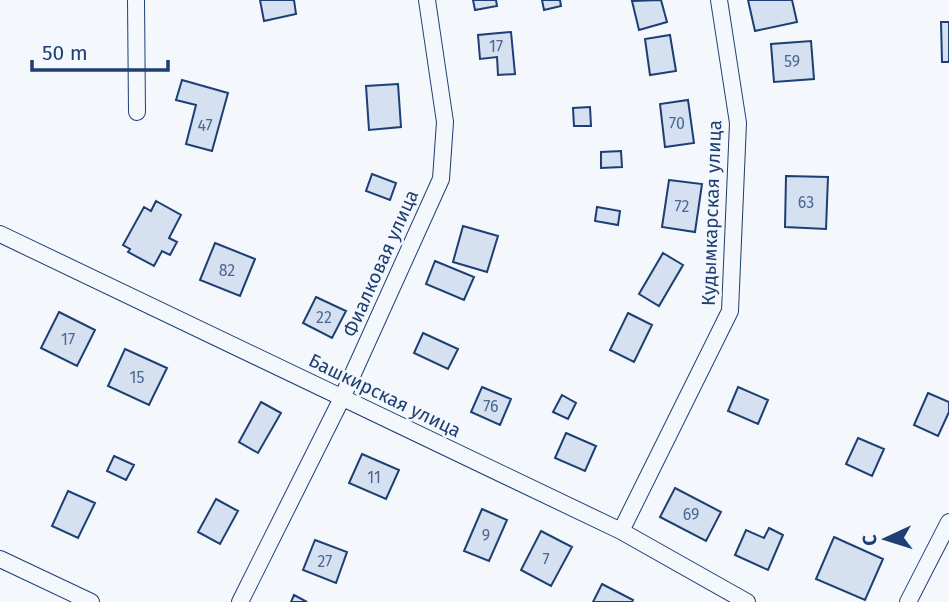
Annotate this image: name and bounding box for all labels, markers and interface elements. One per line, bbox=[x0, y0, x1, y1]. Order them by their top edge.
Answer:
scale bar bbox=[32, 28, 168, 72]
house number: 17 bbox=[489, 37, 503, 56]
text: 50 m bbox=[42, 40, 88, 66]
house number: 59 bbox=[784, 52, 800, 71]
house number: 70 bbox=[669, 114, 685, 133]
house number: 47 bbox=[197, 116, 213, 135]
street label: Кудымкарская улица bbox=[697, 120, 726, 306]
street label: Фиалковая улица bbox=[338, 186, 423, 340]
house number: 63 bbox=[798, 193, 814, 212]
house number: 72 bbox=[675, 197, 689, 216]
house number: 82 bbox=[219, 261, 235, 280]
house number: 22 bbox=[316, 308, 332, 327]
house number: 17 bbox=[61, 330, 75, 349]
street label: Башкирская улица bbox=[305, 349, 465, 442]
house number: 15 bbox=[130, 368, 144, 387]
house number: 76 bbox=[483, 397, 499, 416]
house number: 11 bbox=[367, 468, 381, 487]
north arrow bbox=[851, 504, 921, 574]
house number: 69 bbox=[683, 505, 699, 524]
house number: 9 bbox=[482, 526, 490, 545]
text: С bbox=[858, 534, 881, 546]
house number: 7 bbox=[542, 550, 550, 569]
house number: 27 bbox=[318, 552, 332, 571]

